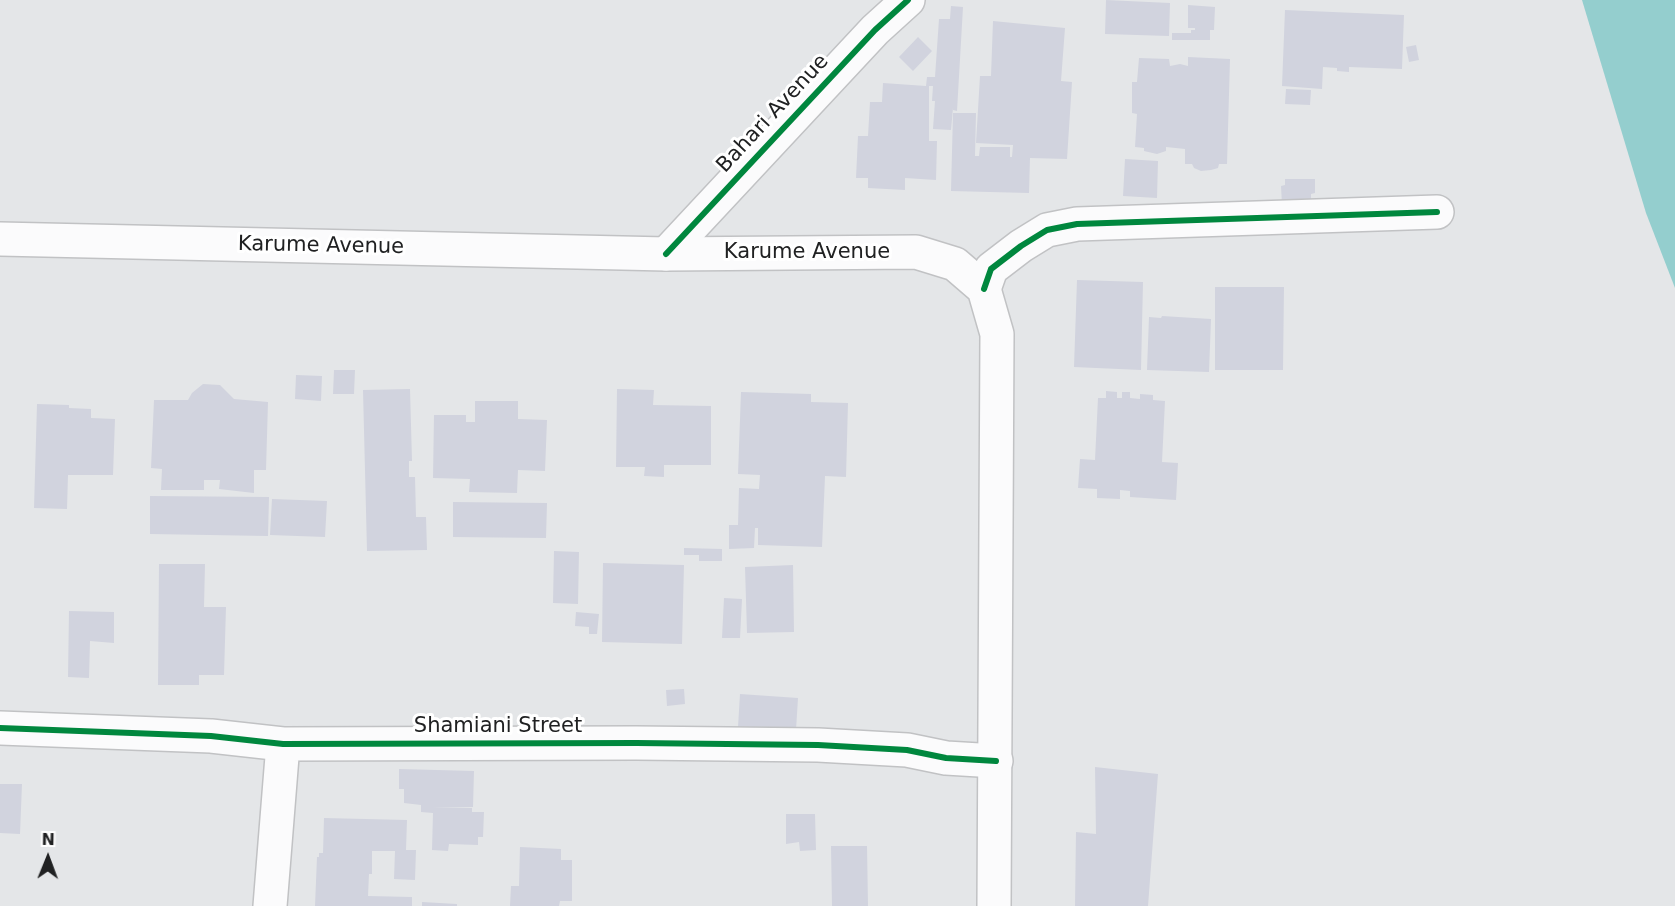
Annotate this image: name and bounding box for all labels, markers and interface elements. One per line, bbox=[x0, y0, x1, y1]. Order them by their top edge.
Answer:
street label: Bahari Avenue bbox=[712, 50, 834, 178]
street label: Karume Avenue bbox=[238, 232, 404, 260]
street label: Karume Avenue bbox=[724, 240, 890, 266]
street label: Shamiani Street bbox=[414, 714, 582, 740]
north arrow bbox=[18, 828, 78, 888]
text: N bbox=[41, 830, 55, 849]

